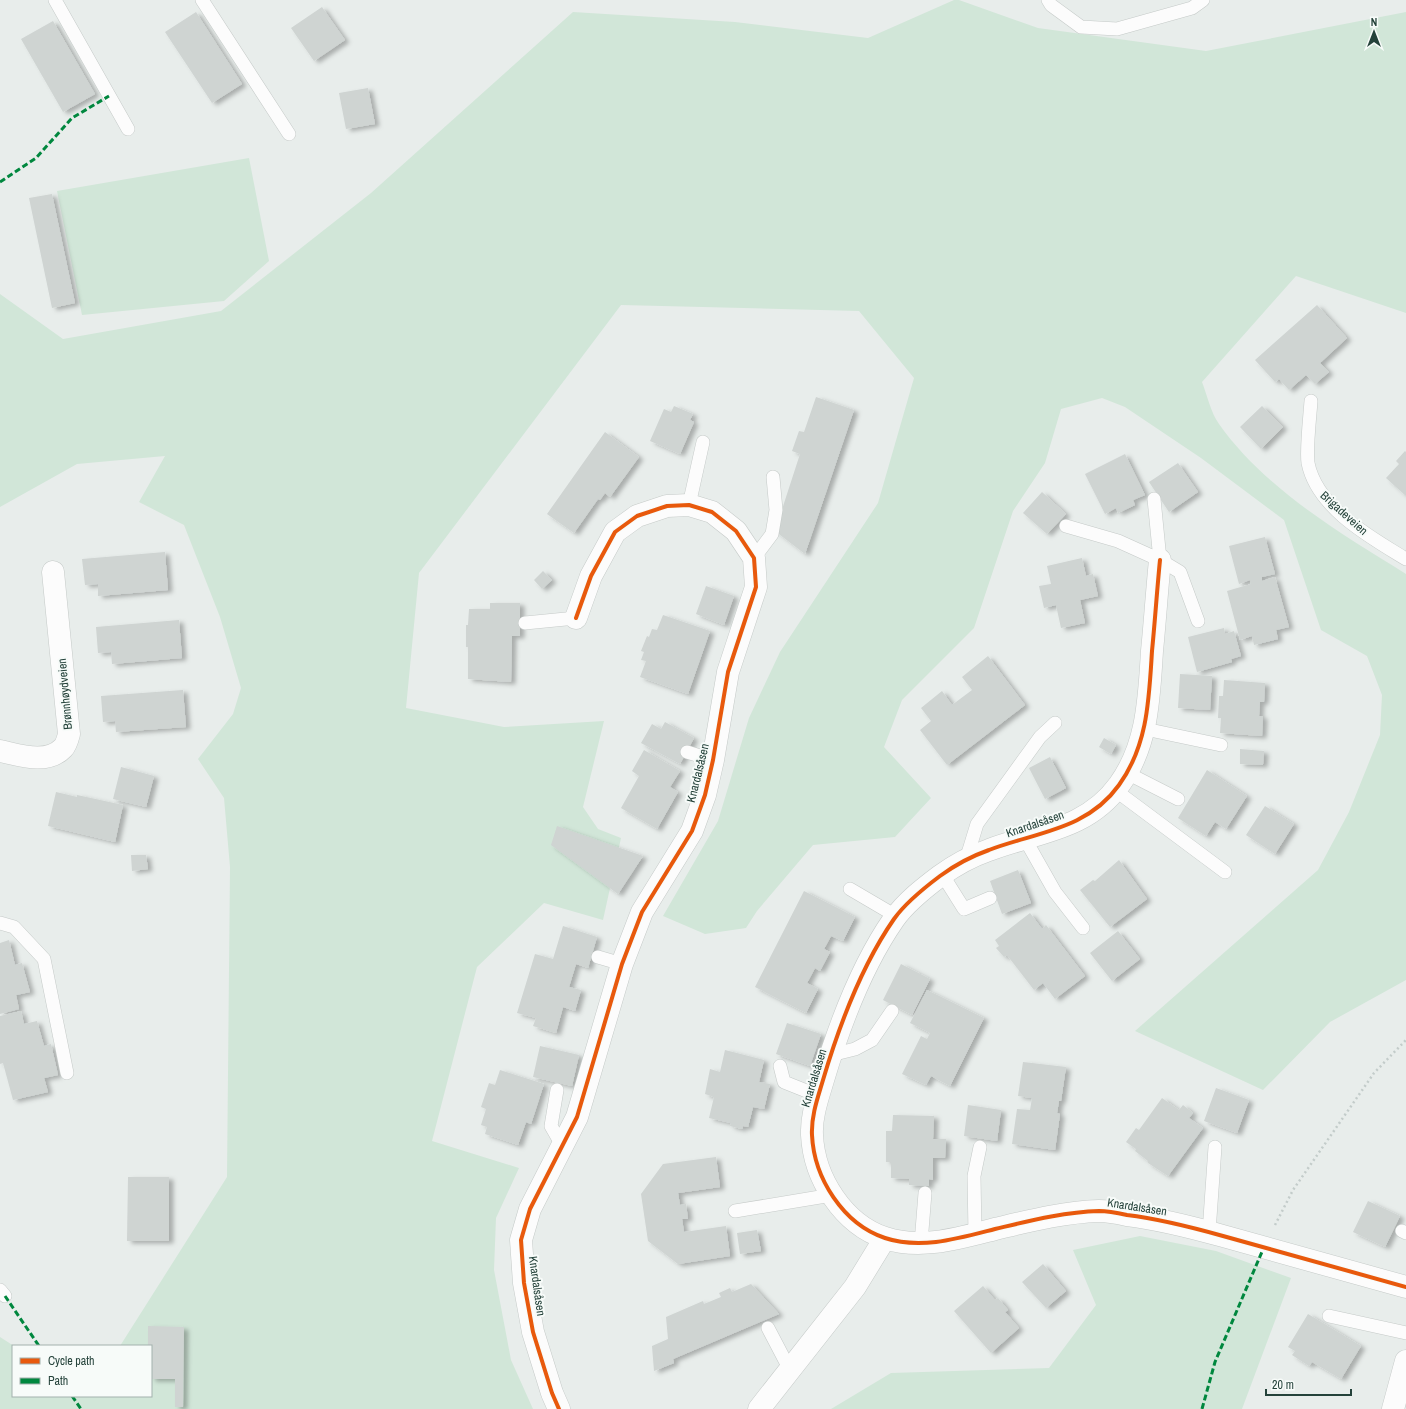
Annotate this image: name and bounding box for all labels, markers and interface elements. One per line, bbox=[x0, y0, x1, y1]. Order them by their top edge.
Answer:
north arrow bbox=[1354, 12, 1394, 52]
text: N bbox=[1371, 15, 1377, 29]
street label: Brigadeveien bbox=[1317, 487, 1371, 539]
street label: Brønnhøydveien bbox=[54, 658, 76, 730]
street label: Knardalsåsen bbox=[683, 742, 713, 804]
street label: Knardalsåsen bbox=[1004, 807, 1066, 841]
street label: Knardalsåsen bbox=[798, 1047, 830, 1109]
street label: Knardalsåsen bbox=[1106, 1194, 1168, 1220]
street label: Knardalsåsen bbox=[525, 1255, 549, 1317]
legend bbox=[12, 1345, 152, 1397]
text: Cycle path bbox=[48, 1353, 95, 1369]
scale bar bbox=[1266, 1371, 1351, 1397]
text: Path bbox=[48, 1373, 68, 1389]
text: 20 m bbox=[1272, 1377, 1294, 1393]

